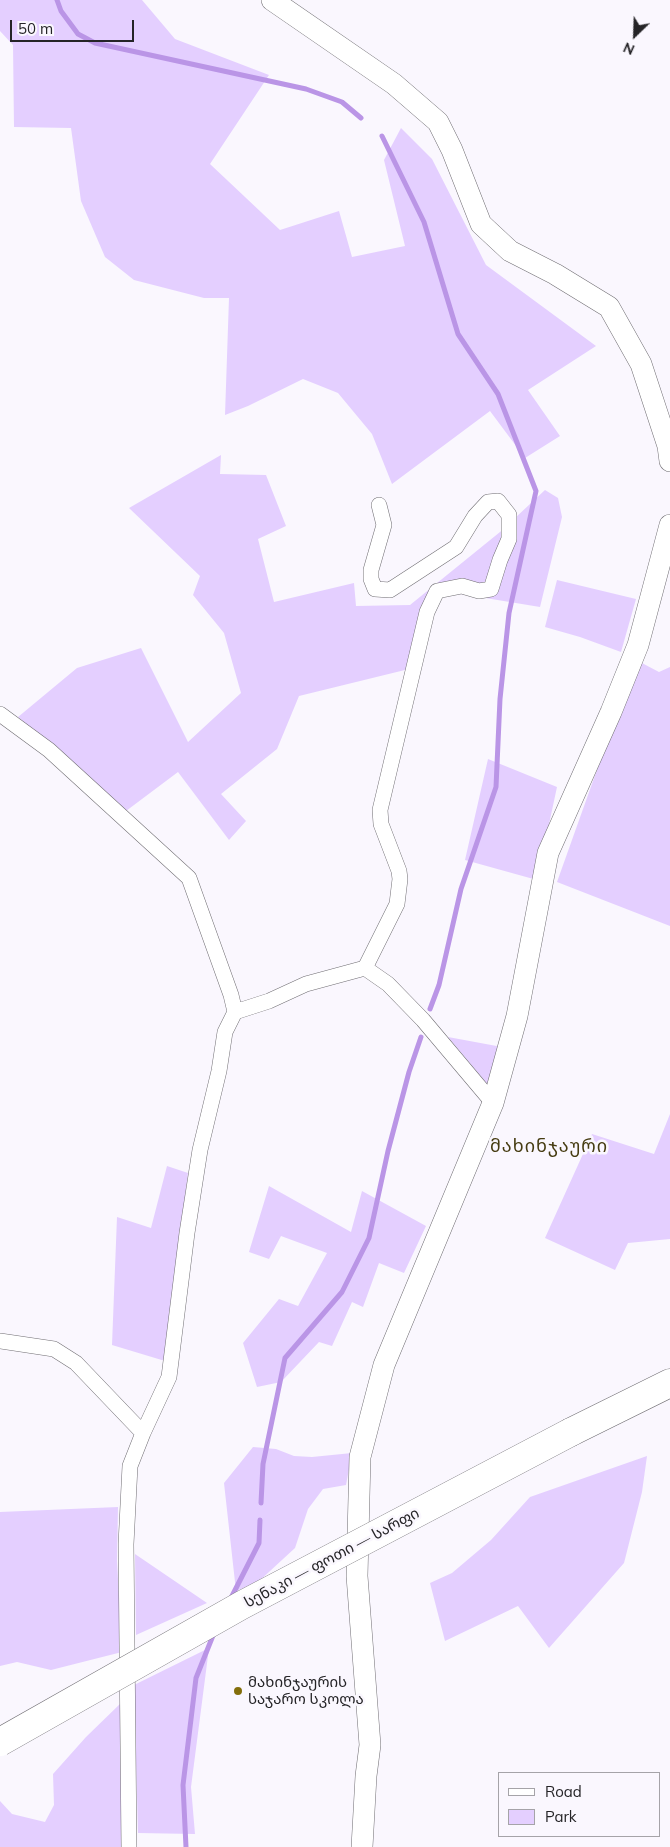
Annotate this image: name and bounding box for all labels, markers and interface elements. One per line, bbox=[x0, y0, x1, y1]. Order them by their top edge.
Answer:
scale bar bbox=[12, 10, 136, 42]
north arrow bbox=[610, 10, 660, 60]
text: 50 m bbox=[18, 19, 53, 38]
text: N bbox=[620, 38, 637, 59]
district label: მახინჯაური bbox=[489, 1136, 609, 1158]
street label: სენაკი — ფოთი — სარფი bbox=[242, 1504, 422, 1612]
place label: მახინჯაურის საჯარო სკოლა bbox=[248, 1673, 364, 1708]
marker: მახინჯაურის საჯარო სკოლა bbox=[232, 1685, 244, 1697]
legend bbox=[498, 1772, 660, 1837]
text: Road bbox=[545, 1782, 582, 1801]
text: Park bbox=[545, 1807, 577, 1826]

